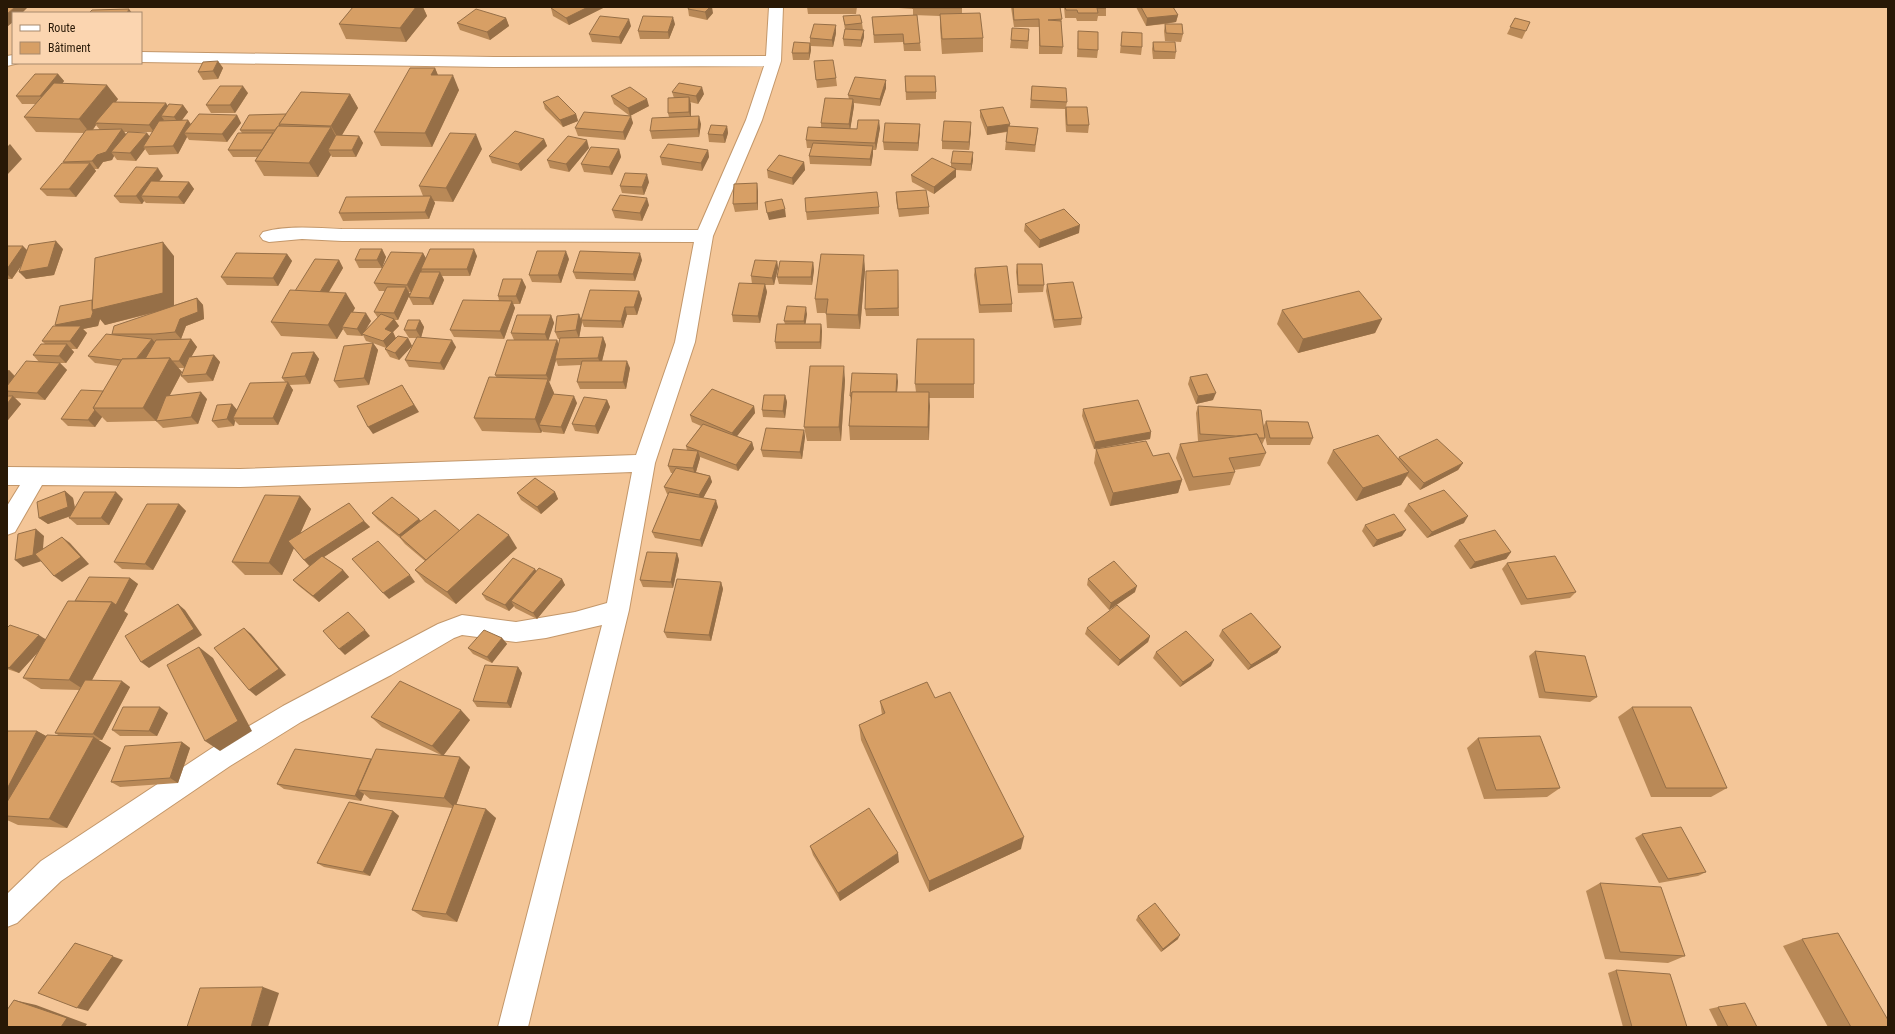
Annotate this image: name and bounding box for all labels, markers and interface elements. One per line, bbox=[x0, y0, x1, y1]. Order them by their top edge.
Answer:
legend bbox=[12, 12, 142, 64]
text: Route bbox=[48, 21, 76, 35]
text: Bâtiment bbox=[48, 41, 91, 55]

